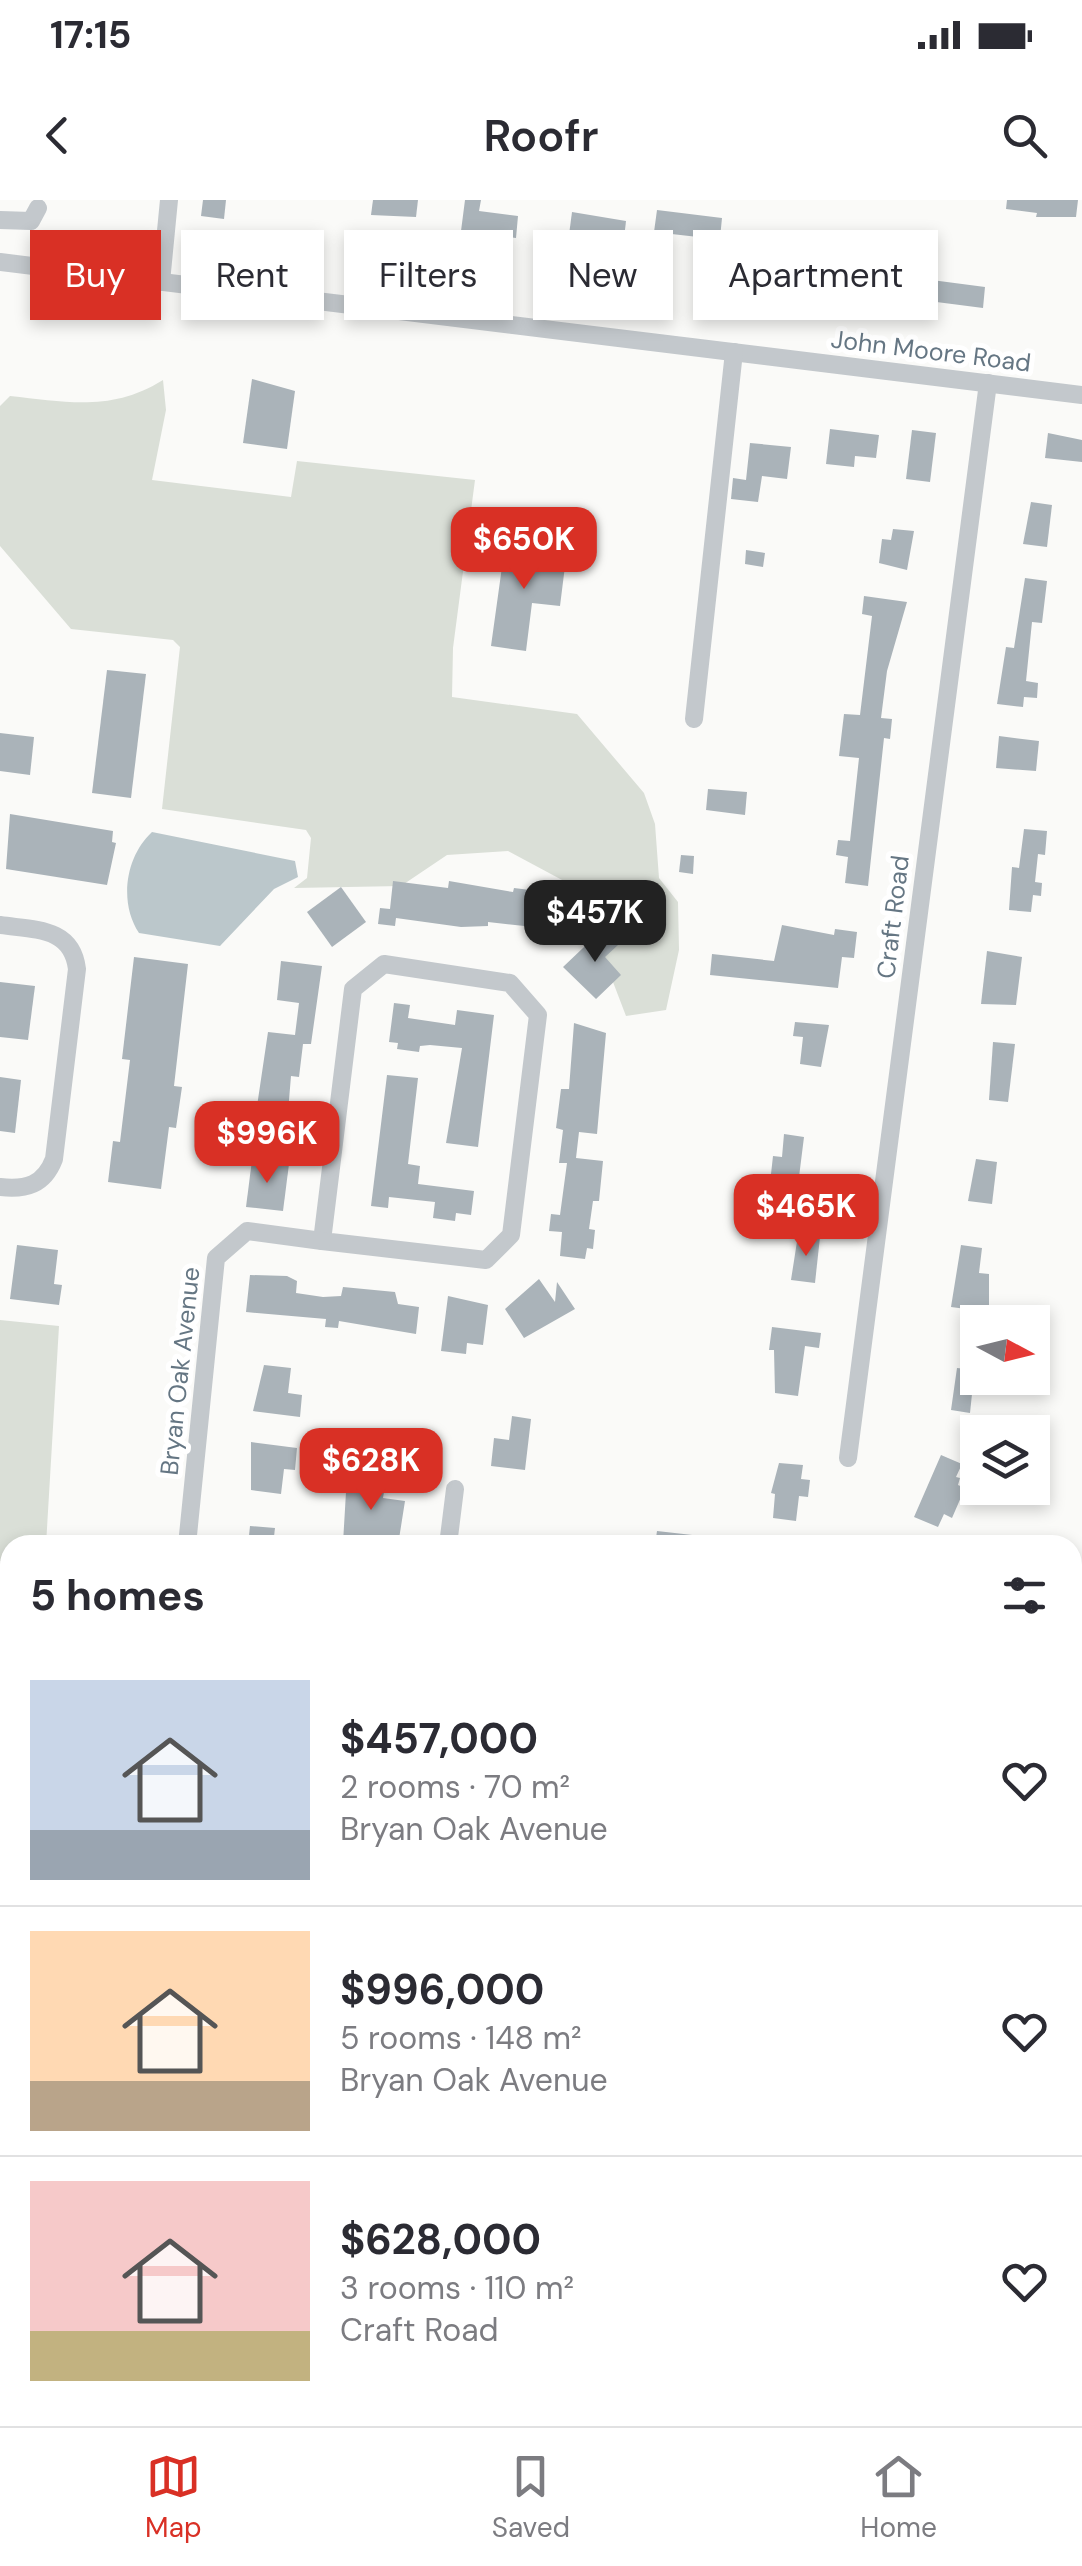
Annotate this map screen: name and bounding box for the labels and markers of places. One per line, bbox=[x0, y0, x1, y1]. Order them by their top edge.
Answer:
pin: $650K bbox=[454, 507, 594, 592]
pin: $457K bbox=[525, 880, 665, 965]
pin: $996K bbox=[197, 1101, 337, 1186]
pin: $465K bbox=[736, 1174, 876, 1259]
pin: $628K bbox=[301, 1428, 441, 1513]

